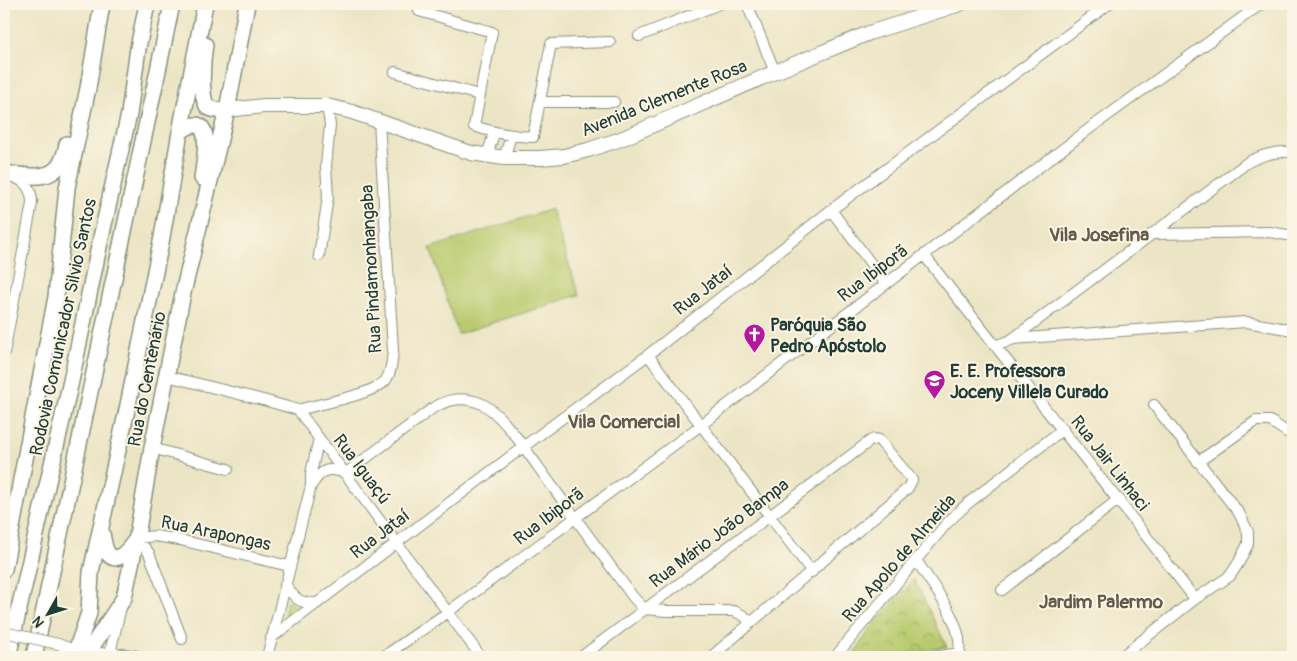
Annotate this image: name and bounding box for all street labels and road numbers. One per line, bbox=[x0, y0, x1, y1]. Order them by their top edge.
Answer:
street label: Avenida Clemente Rosa bbox=[578, 55, 750, 142]
street label: Rua Pindamonhangaba bbox=[356, 184, 387, 354]
street label: Rodovia Comunicador Silvio Santos bbox=[25, 196, 102, 458]
street label: Rua Ibiporã bbox=[833, 239, 913, 307]
street label: Rua Jataí bbox=[669, 260, 738, 321]
street label: Rua do Centenário bbox=[123, 309, 172, 449]
street label: Rua Jair Linhaci bbox=[1065, 411, 1154, 516]
street label: Rua Iguaçú bbox=[328, 430, 395, 509]
street label: Rua Mário João Bampa bbox=[645, 473, 794, 593]
street label: Rua Ibiporã bbox=[509, 482, 589, 550]
street label: Rua Apolo de Almeida bbox=[837, 489, 961, 627]
street label: Rua Jataí bbox=[346, 504, 415, 564]
street label: Rua Arapongas bbox=[159, 511, 273, 556]

